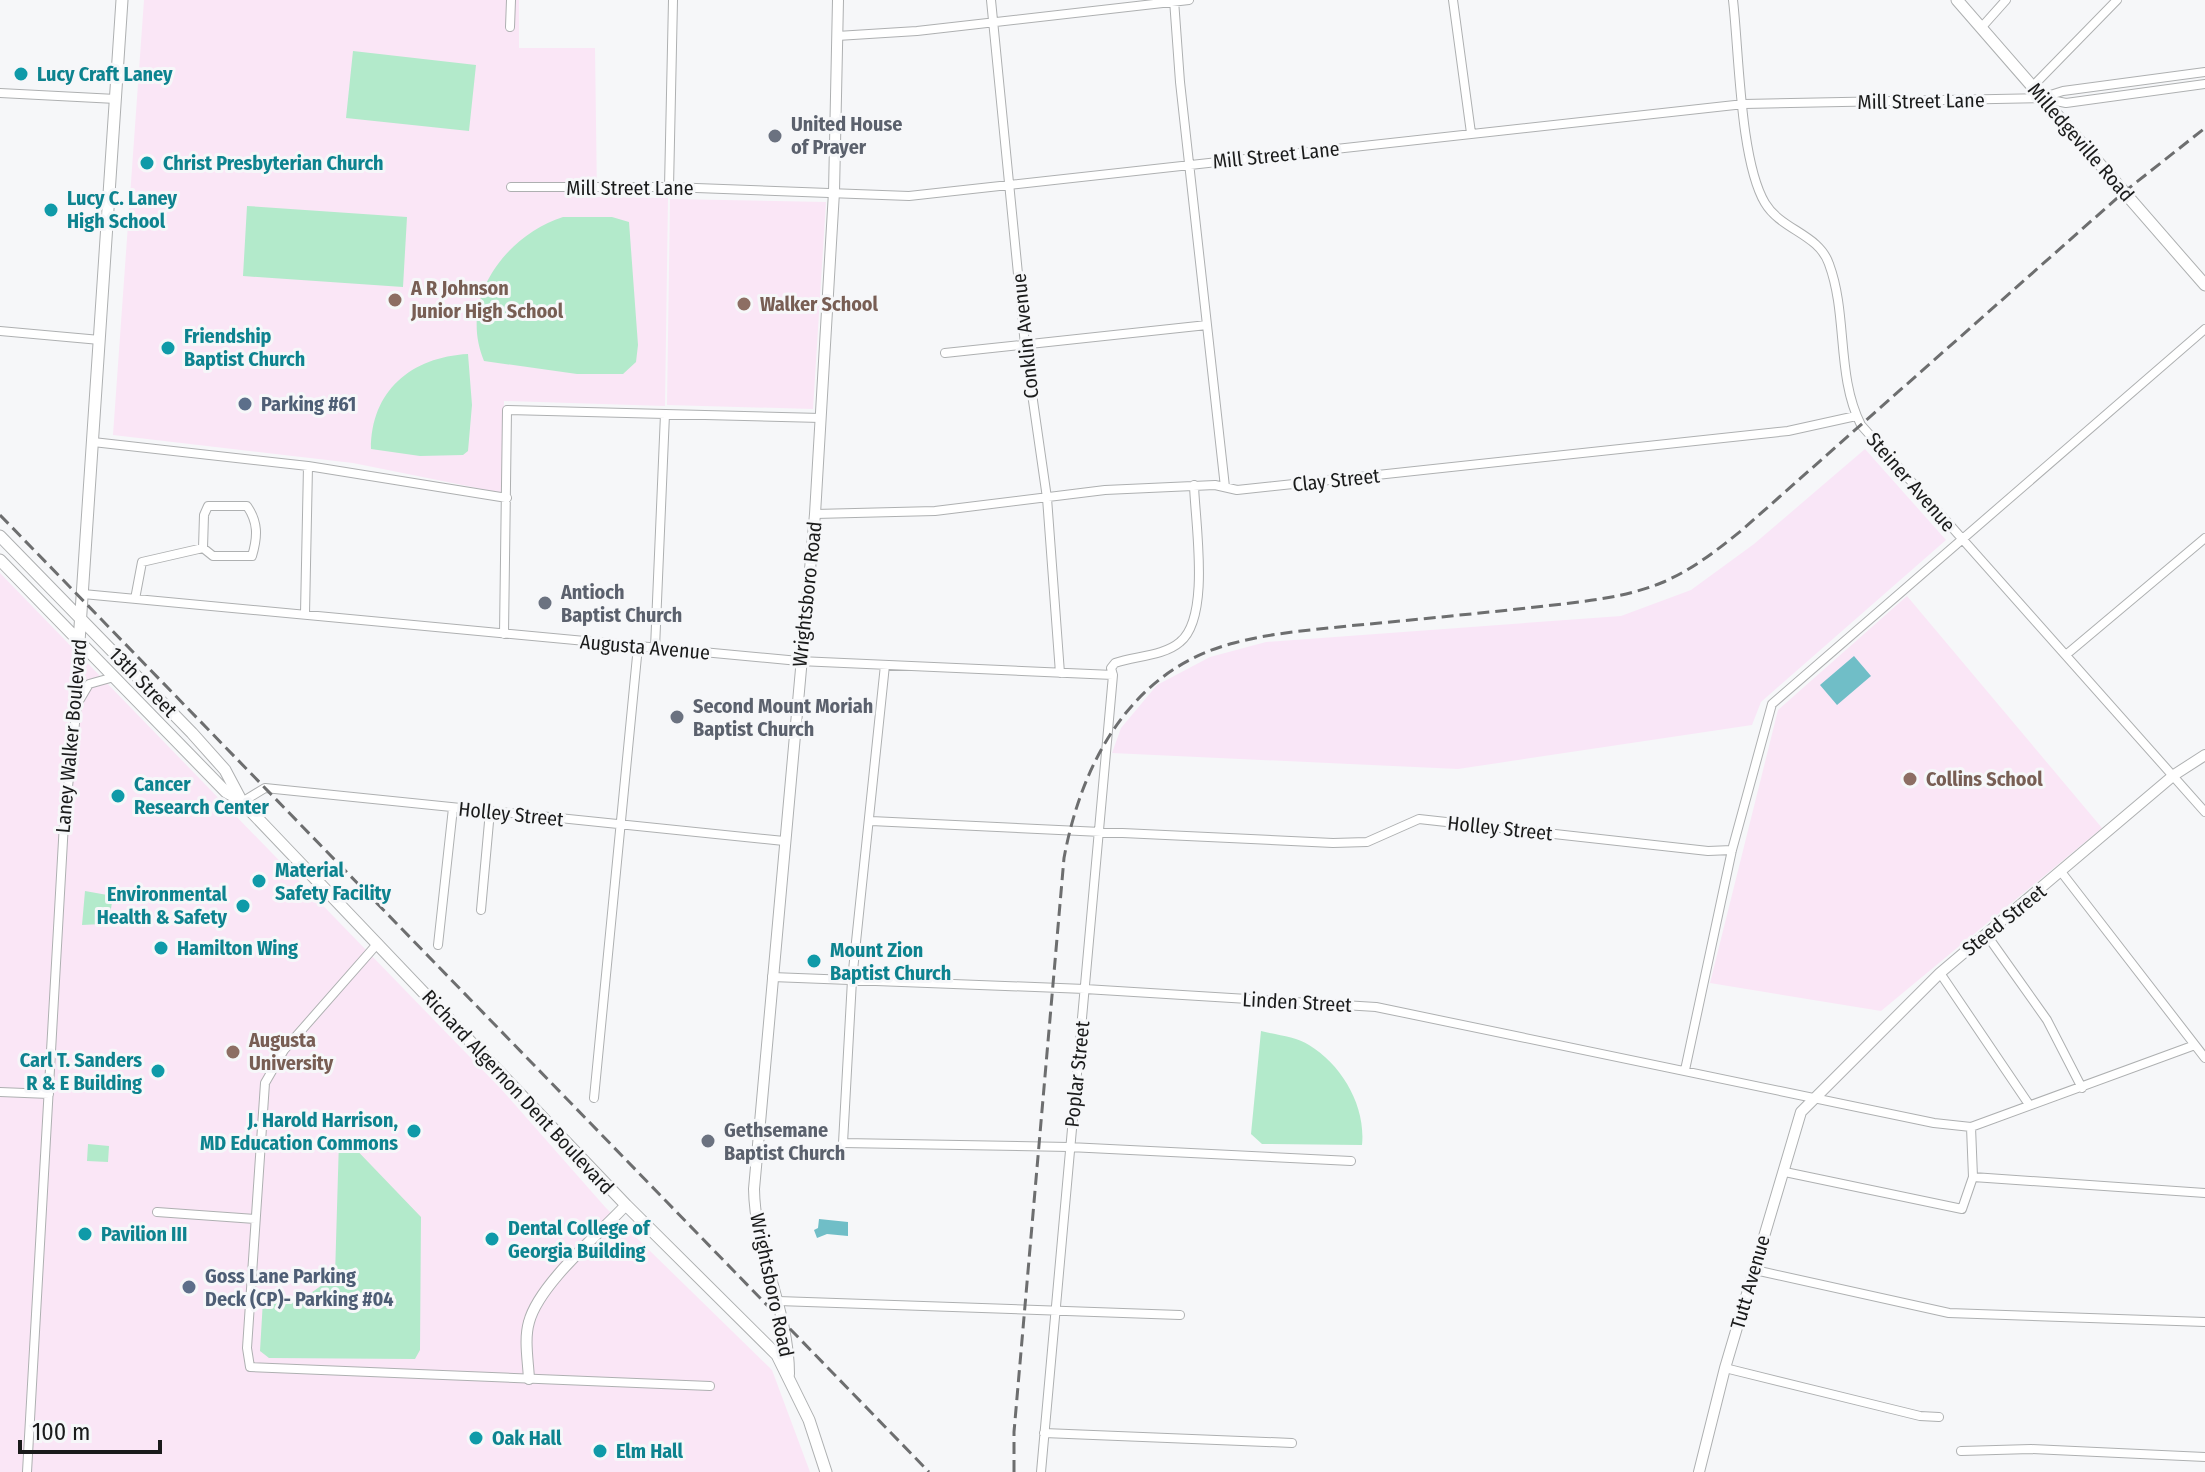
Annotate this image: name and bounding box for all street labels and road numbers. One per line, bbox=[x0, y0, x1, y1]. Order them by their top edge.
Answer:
street label: Milledgeville Road bbox=[2023, 78, 2139, 206]
street label: Mill Street Lane bbox=[1857, 88, 1985, 114]
street label: Mill Street Lane bbox=[1211, 136, 1341, 174]
street label: Mill Street Lane bbox=[566, 176, 694, 200]
street label: Conklin Avenue bbox=[1006, 272, 1044, 400]
street label: Steiner Avenue bbox=[1862, 428, 1960, 536]
street label: Clay Street bbox=[1291, 463, 1381, 497]
street label: Wrightsboro Road bbox=[787, 520, 827, 668]
street label: Augusta Avenue bbox=[579, 629, 711, 665]
street label: Laney Walker Boulevard bbox=[51, 638, 91, 834]
street label: 13th Street bbox=[104, 642, 182, 722]
street label: Holley Street bbox=[457, 797, 565, 832]
street label: Holley Street bbox=[1446, 811, 1554, 846]
street label: Steed Street bbox=[1957, 879, 2051, 961]
street label: Richard Algernon Dent Boulevard bbox=[417, 985, 619, 1199]
street label: Linden Street bbox=[1242, 987, 1353, 1017]
street label: Poplar Street bbox=[1059, 1019, 1095, 1128]
street label: Wrightsboro Road bbox=[745, 1211, 799, 1359]
street label: Tutt Avenue bbox=[1725, 1232, 1775, 1332]

